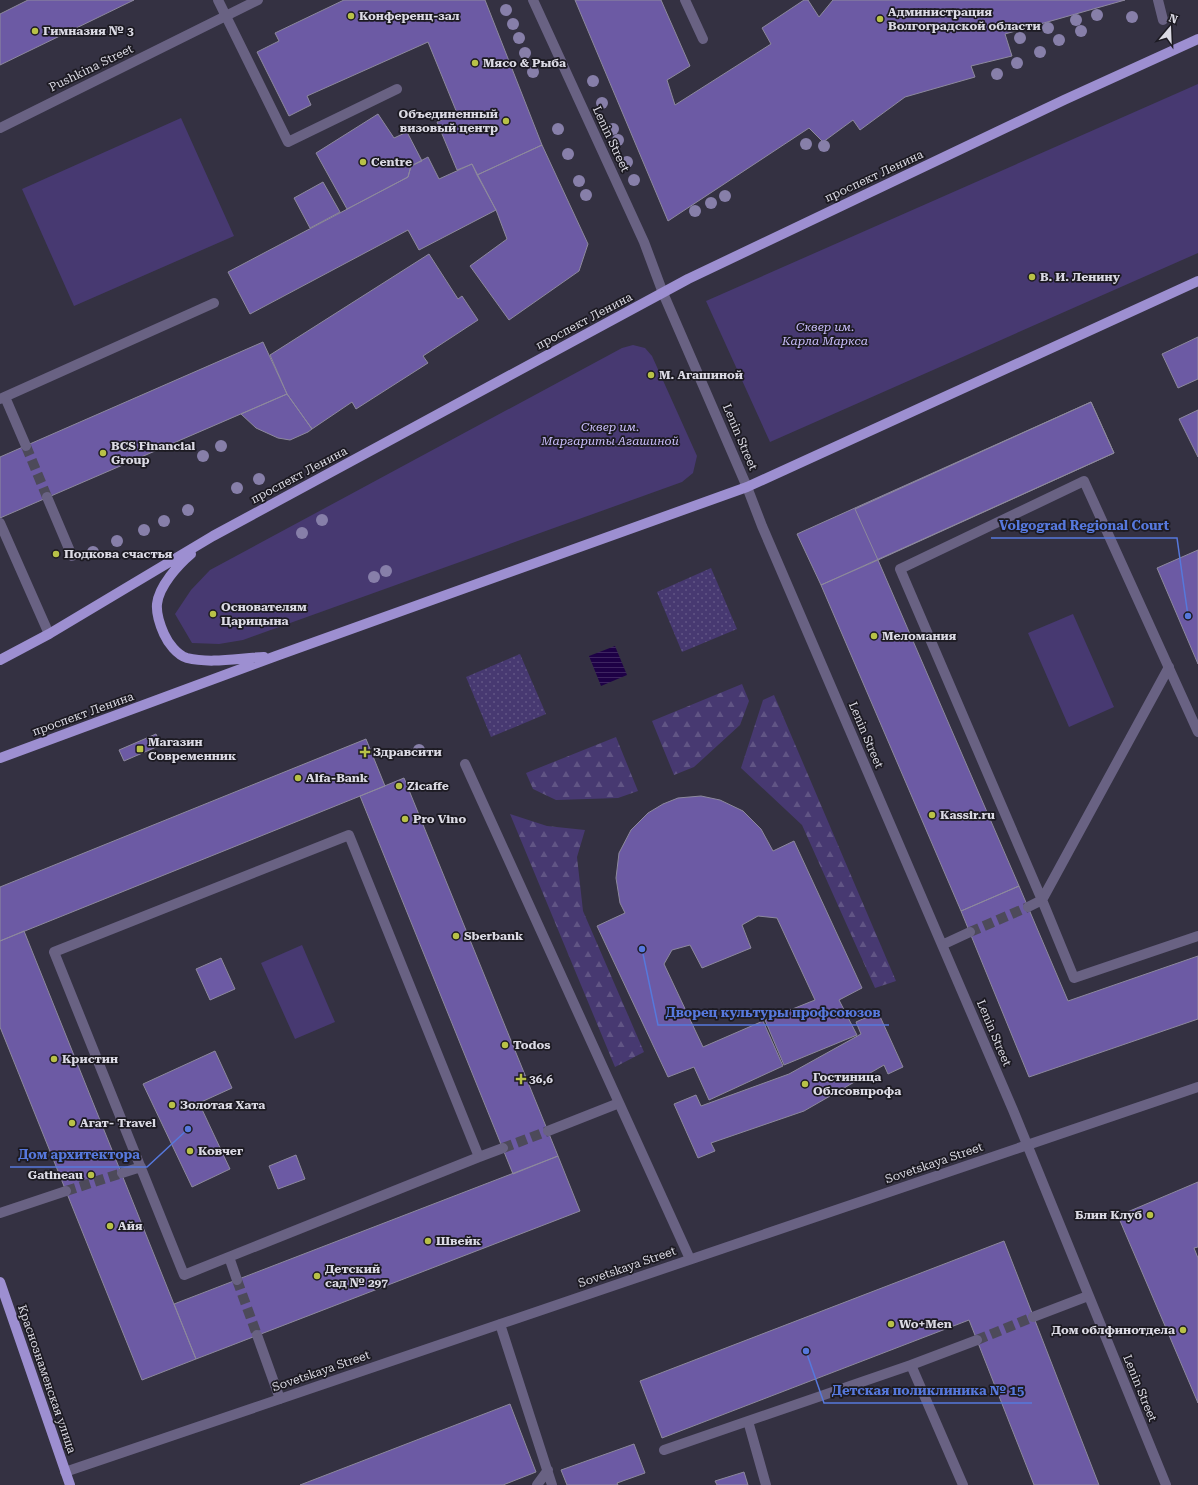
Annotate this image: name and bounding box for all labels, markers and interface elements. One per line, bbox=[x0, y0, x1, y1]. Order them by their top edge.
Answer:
place label: Администрация Волгоградской области bbox=[888, 5, 1041, 33]
north arrow bbox=[1150, 8, 1190, 48]
place label: Конференц-зал bbox=[359, 9, 460, 23]
marker: Конференц-зал bbox=[346, 11, 356, 21]
text: N bbox=[1167, 11, 1180, 27]
marker: Администрация Волгоградской области bbox=[875, 14, 885, 24]
place label: Гимназия № 3 bbox=[43, 24, 134, 38]
marker: Гимназия № 3 bbox=[30, 26, 40, 36]
street label: Pushkina Street bbox=[47, 41, 136, 94]
place label: Мясо & Рыба bbox=[483, 56, 566, 70]
marker: Мясо & Рыба bbox=[470, 58, 480, 68]
street label: Lenin Street bbox=[590, 104, 633, 175]
place label: Объединенный визовый центр bbox=[398, 107, 498, 135]
marker: Объединенный визовый центр bbox=[501, 116, 511, 126]
street label: проспект Ленина bbox=[822, 147, 926, 205]
place label: Centre bbox=[371, 155, 412, 169]
marker: Centre bbox=[358, 157, 368, 167]
place label: В. И. Ленину bbox=[1040, 270, 1121, 284]
marker: В. И. Ленину bbox=[1027, 272, 1037, 282]
street label: проспект Ленина bbox=[533, 289, 635, 352]
park label: Сквер им. Карла Маркса bbox=[781, 320, 868, 348]
place label: М. Агашиной bbox=[659, 368, 743, 382]
marker: М. Агашиной bbox=[646, 370, 656, 380]
street label: Lenin Street bbox=[720, 402, 760, 473]
park label: Сквер им. Маргариты Агашиной bbox=[540, 420, 679, 448]
place label: BCS Financial Group bbox=[111, 439, 195, 467]
street label: проспект Ленина bbox=[248, 443, 350, 506]
marker: BCS Financial Group bbox=[98, 448, 108, 458]
callout: Volgograd Regional Court bbox=[991, 513, 1177, 538]
text: Volgograd Regional Court bbox=[999, 518, 1170, 533]
place label: Подкова счастья bbox=[64, 547, 173, 561]
marker: Подкова счастья bbox=[51, 549, 61, 559]
place label: Основателям Царицына bbox=[221, 600, 307, 628]
marker: Основателям Царицына bbox=[208, 609, 218, 619]
place label: Меломания bbox=[882, 629, 957, 643]
marker: Меломания bbox=[869, 631, 879, 641]
street label: проспект Ленина bbox=[30, 689, 136, 739]
street label: Lenin Street bbox=[846, 700, 886, 771]
place label: Магазин Современник bbox=[148, 735, 237, 763]
marker: Магазин Современник bbox=[135, 744, 145, 754]
place label: Здравсити bbox=[373, 745, 442, 759]
marker: Здравсити bbox=[360, 747, 370, 757]
place label: Alfa-Bank bbox=[306, 771, 369, 785]
marker: Alfa-Bank bbox=[293, 773, 303, 783]
place label: Zicaffe bbox=[407, 779, 449, 793]
marker: Zicaffe bbox=[394, 781, 404, 791]
place label: Kassir.ru bbox=[940, 808, 995, 822]
marker: Kassir.ru bbox=[927, 810, 937, 820]
place label: Pro Vino bbox=[413, 812, 466, 826]
marker: Pro Vino bbox=[400, 814, 410, 824]
place label: Sberbank bbox=[464, 929, 524, 943]
marker: Sberbank bbox=[451, 931, 461, 941]
street label: Lenin Street bbox=[974, 998, 1014, 1069]
callout: Дворец культуры профсоюзов bbox=[658, 1000, 889, 1025]
text: Дворец культуры профсоюзов bbox=[665, 1005, 881, 1020]
place label: Todos bbox=[513, 1038, 550, 1052]
marker: Todos bbox=[500, 1040, 510, 1050]
place label: Кристин bbox=[62, 1052, 118, 1066]
marker: Кристин bbox=[49, 1054, 59, 1064]
place label: Гостиница Облсовпрофа bbox=[813, 1070, 901, 1098]
place label: 36,6 bbox=[529, 1072, 553, 1086]
marker: 36,6 bbox=[516, 1074, 526, 1084]
marker: Гостиница Облсовпрофа bbox=[800, 1079, 810, 1089]
place label: Золотая Хата bbox=[180, 1098, 265, 1112]
marker: Золотая Хата bbox=[167, 1100, 177, 1110]
place label: Агат- Travel bbox=[80, 1116, 156, 1130]
marker: Агат- Travel bbox=[67, 1118, 77, 1128]
street label: Sovetskaya Street bbox=[883, 1140, 985, 1186]
callout: Дом архитектора bbox=[10, 1142, 147, 1167]
place label: Ковчег bbox=[198, 1144, 243, 1158]
marker: Ковчег bbox=[185, 1146, 195, 1156]
text: Дом архитектора bbox=[18, 1147, 140, 1162]
place label: Gatineau bbox=[28, 1168, 83, 1182]
marker: Gatineau bbox=[86, 1170, 96, 1180]
place label: Блин Клуб bbox=[1075, 1208, 1142, 1222]
marker: Блин Клуб bbox=[1145, 1210, 1155, 1220]
place label: Айя bbox=[118, 1219, 143, 1233]
marker: Айя bbox=[105, 1221, 115, 1231]
place label: Швейк bbox=[436, 1234, 482, 1248]
marker: Швейк bbox=[423, 1236, 433, 1246]
street label: Sovetskaya Street bbox=[576, 1244, 678, 1290]
place label: Детский сад № 297 bbox=[325, 1262, 388, 1290]
marker: Детский сад № 297 bbox=[312, 1271, 322, 1281]
street label: Краснознаменская улица bbox=[15, 1303, 79, 1456]
place label: Wo+Men bbox=[899, 1317, 952, 1331]
marker: Wo+Men bbox=[886, 1319, 896, 1329]
place label: Дом облфинотдела bbox=[1052, 1323, 1175, 1337]
marker: Дом облфинотдела bbox=[1178, 1325, 1188, 1335]
street label: Sovetskaya Street bbox=[270, 1348, 372, 1394]
street label: Lenin Street bbox=[1120, 1353, 1160, 1424]
callout: Детская поликлиника № 15 bbox=[824, 1378, 1032, 1403]
text: Детская поликлиника № 15 bbox=[832, 1383, 1024, 1398]

